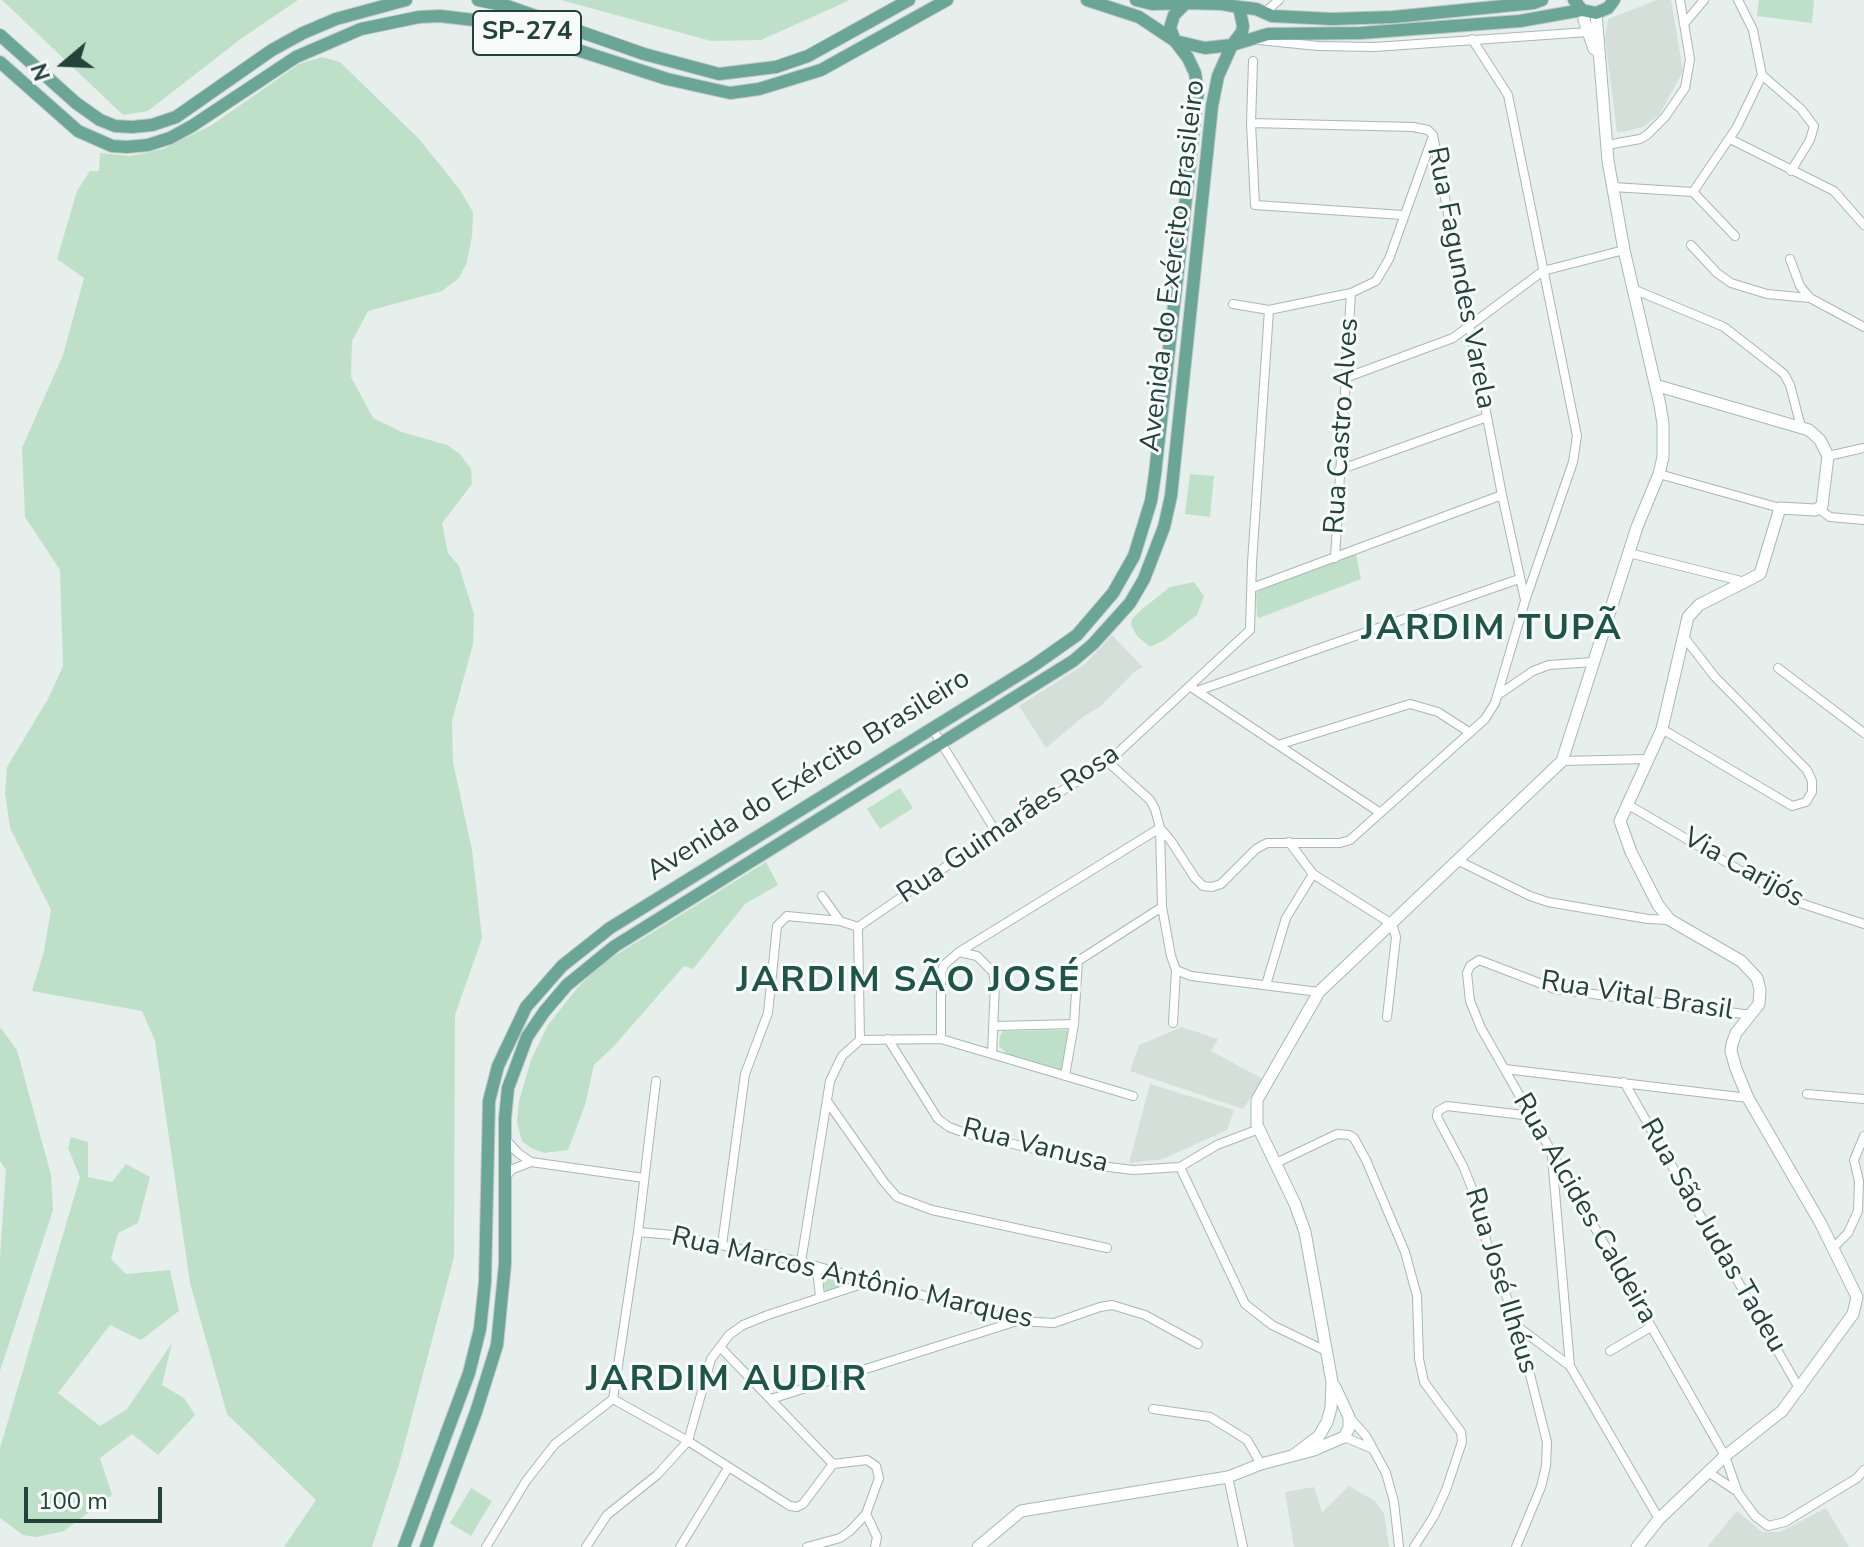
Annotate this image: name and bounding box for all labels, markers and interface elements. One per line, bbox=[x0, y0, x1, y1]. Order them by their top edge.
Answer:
road number: SP-274 bbox=[473, 11, 581, 55]
north arrow bbox=[24, 24, 104, 104]
text: N bbox=[24, 59, 58, 84]
street label: Avenida do Exército Brasileiro bbox=[1135, 78, 1213, 454]
street label: Rua Fagundes Varela bbox=[1418, 144, 1502, 412]
street label: Rua Castro Alves bbox=[1319, 317, 1367, 535]
district label: JARDIM TUPÃ bbox=[1361, 608, 1623, 652]
street label: Avenida do Exército Brasileiro bbox=[641, 663, 977, 889]
street label: Rua Guimarães Rosa bbox=[892, 738, 1126, 912]
street label: Via Carijós bbox=[1677, 822, 1809, 916]
district label: JARDIM SÃO JOSÉ bbox=[737, 960, 1081, 1004]
street label: Rua Vital Brasil bbox=[1538, 965, 1736, 1029]
street label: Rua Alcides Caldeira bbox=[1504, 1088, 1664, 1330]
street label: Rua Vanusa bbox=[959, 1113, 1111, 1181]
street label: Rua São Judas Tadeu bbox=[1631, 1113, 1793, 1359]
street label: Rua José Ilhéus bbox=[1456, 1184, 1544, 1378]
street label: Rua Marcos Antônio Marques bbox=[668, 1221, 1036, 1337]
district label: JARDIM AUDIR bbox=[586, 1359, 868, 1403]
scale bar bbox=[28, 1471, 166, 1521]
text: 100 m bbox=[38, 1485, 108, 1517]

